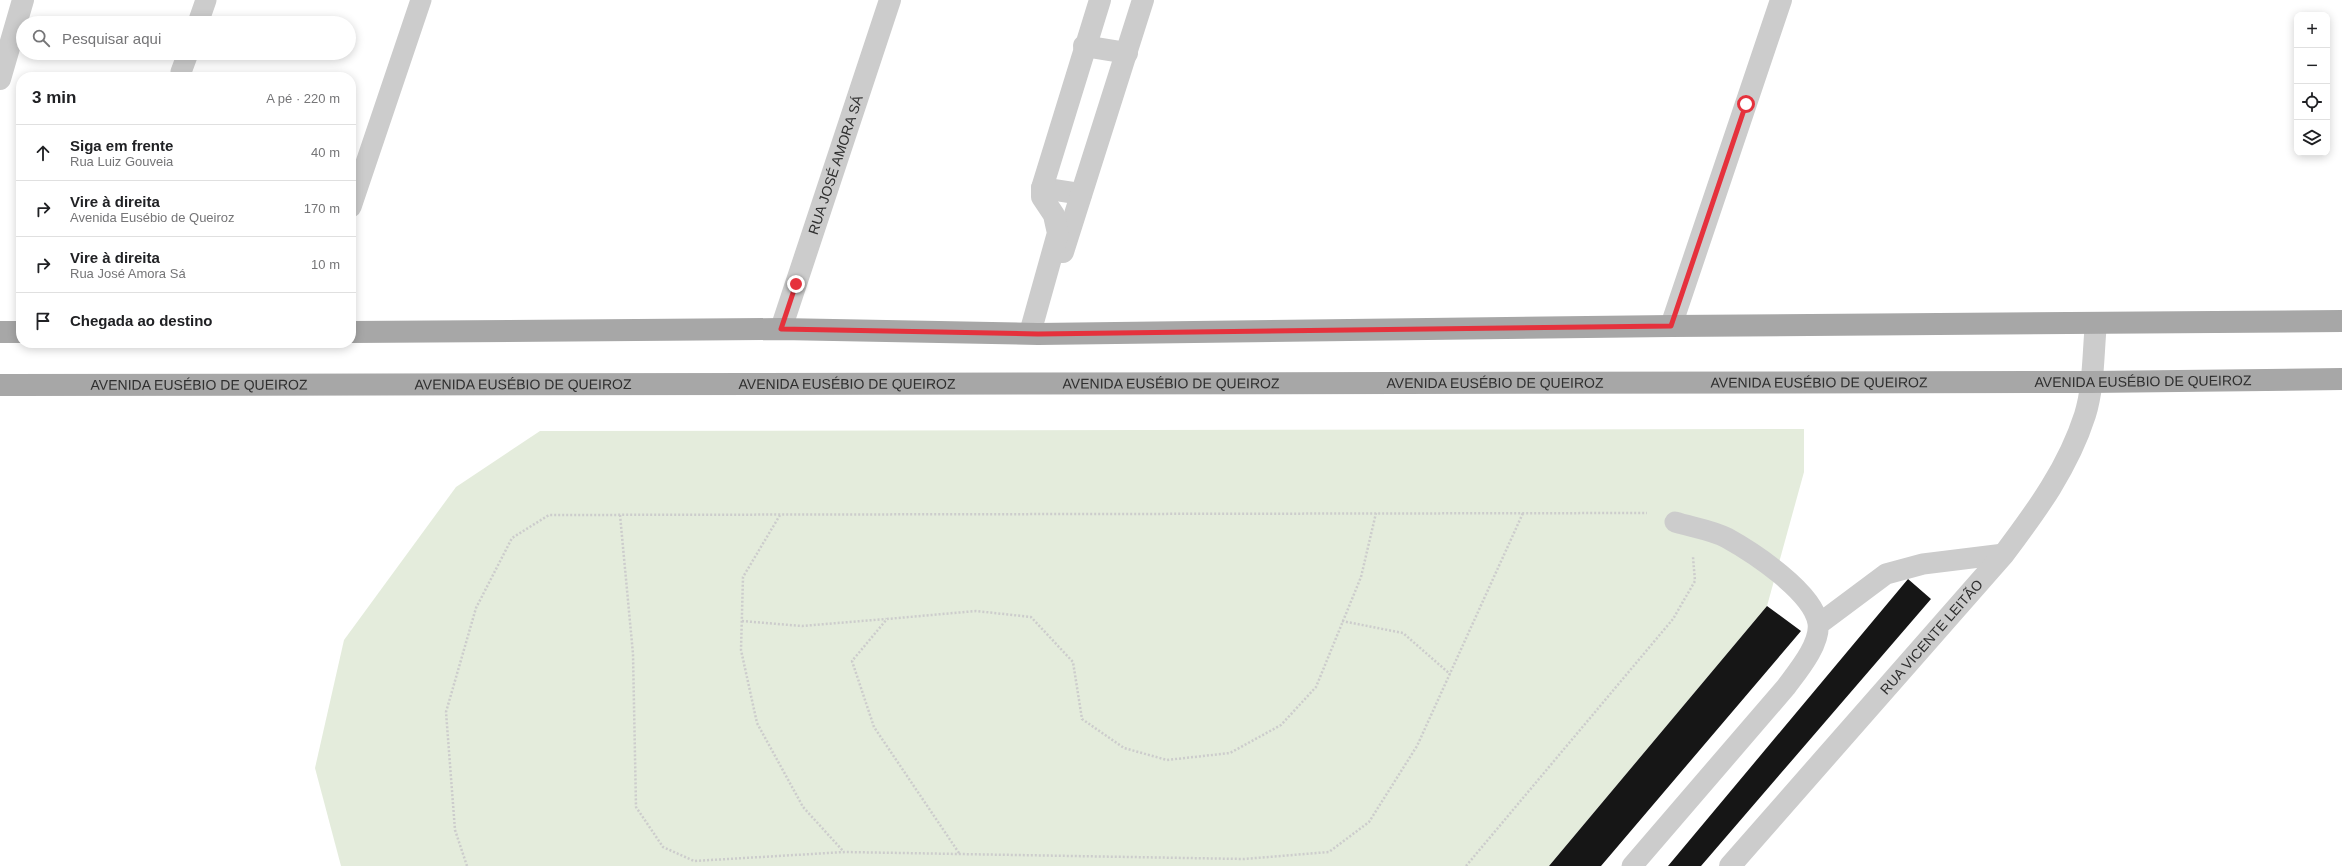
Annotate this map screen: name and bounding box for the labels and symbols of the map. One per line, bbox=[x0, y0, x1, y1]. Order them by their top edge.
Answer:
street label: RUA JOSÉ AMORA SÁ bbox=[805, 93, 866, 236]
route start bbox=[1737, 95, 1755, 113]
route end bbox=[787, 275, 805, 293]
street label: AVENIDA EUSÉBIO DE QUEIROZ bbox=[2035, 372, 2252, 390]
street label: AVENIDA EUSÉBIO DE QUEIROZ bbox=[1711, 374, 1928, 391]
street label: AVENIDA EUSÉBIO DE QUEIROZ bbox=[1063, 375, 1280, 391]
street label: AVENIDA EUSÉBIO DE QUEIROZ bbox=[1387, 375, 1604, 391]
street label: AVENIDA EUSÉBIO DE QUEIROZ bbox=[415, 376, 632, 392]
street label: AVENIDA EUSÉBIO DE QUEIROZ bbox=[739, 376, 956, 392]
street label: AVENIDA EUSÉBIO DE QUEIROZ bbox=[91, 377, 308, 393]
street label: RUA VICENTE LEITÃO bbox=[1877, 576, 1986, 697]

